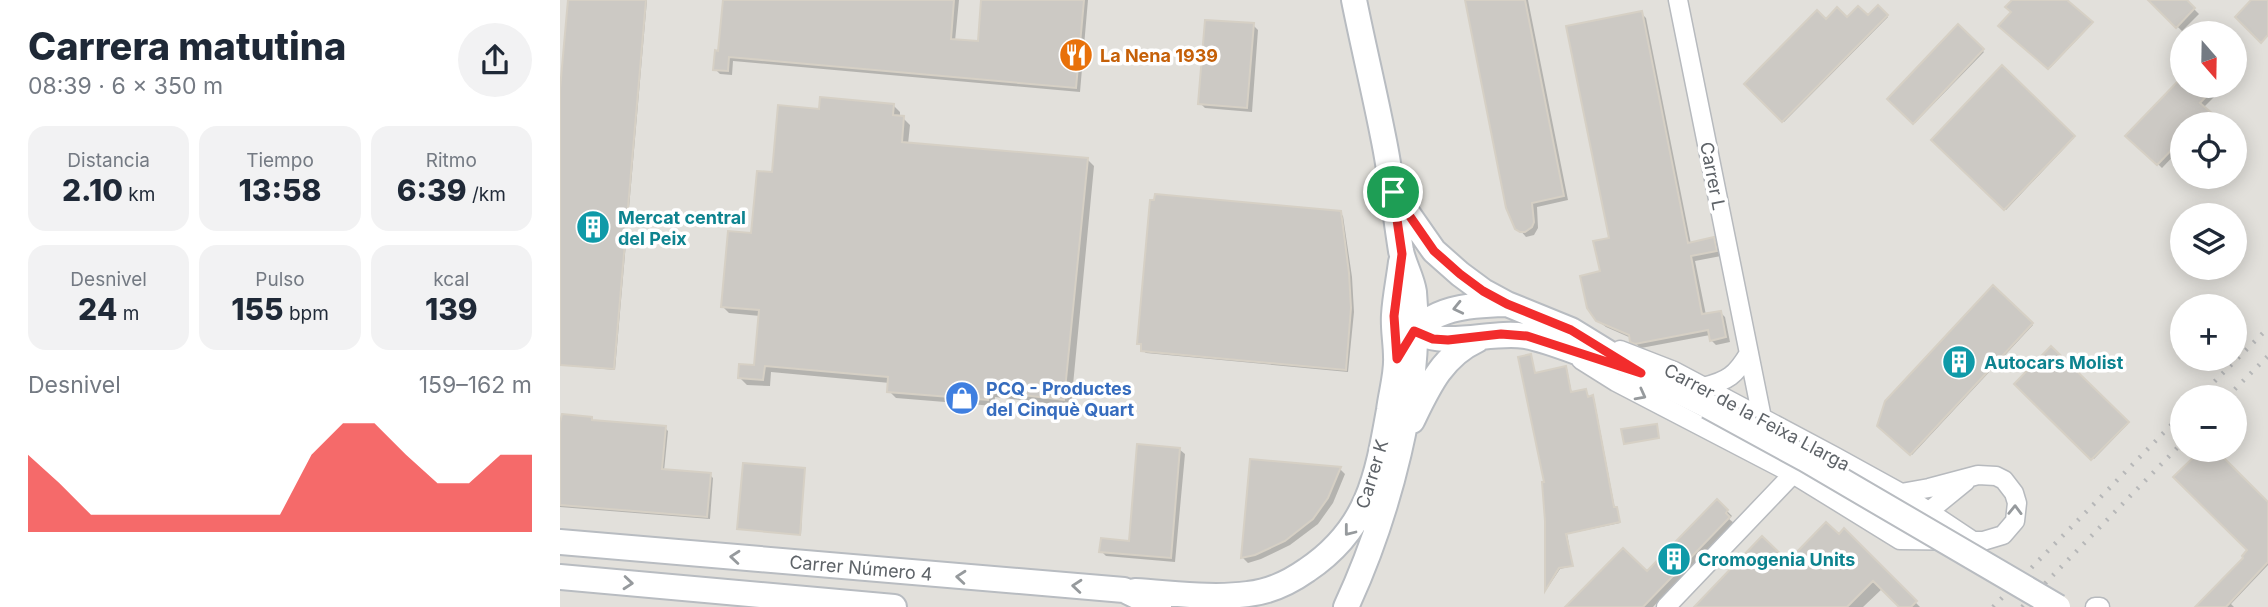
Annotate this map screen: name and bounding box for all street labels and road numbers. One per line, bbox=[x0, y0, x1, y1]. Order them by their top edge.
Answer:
street label: Carrer L bbox=[1696, 140, 1730, 212]
street label: Carrer de la Feixa Llarga bbox=[1661, 359, 1853, 475]
street label: Carrer K bbox=[1352, 437, 1392, 511]
street label: Carrer Número 4 bbox=[789, 551, 933, 585]

